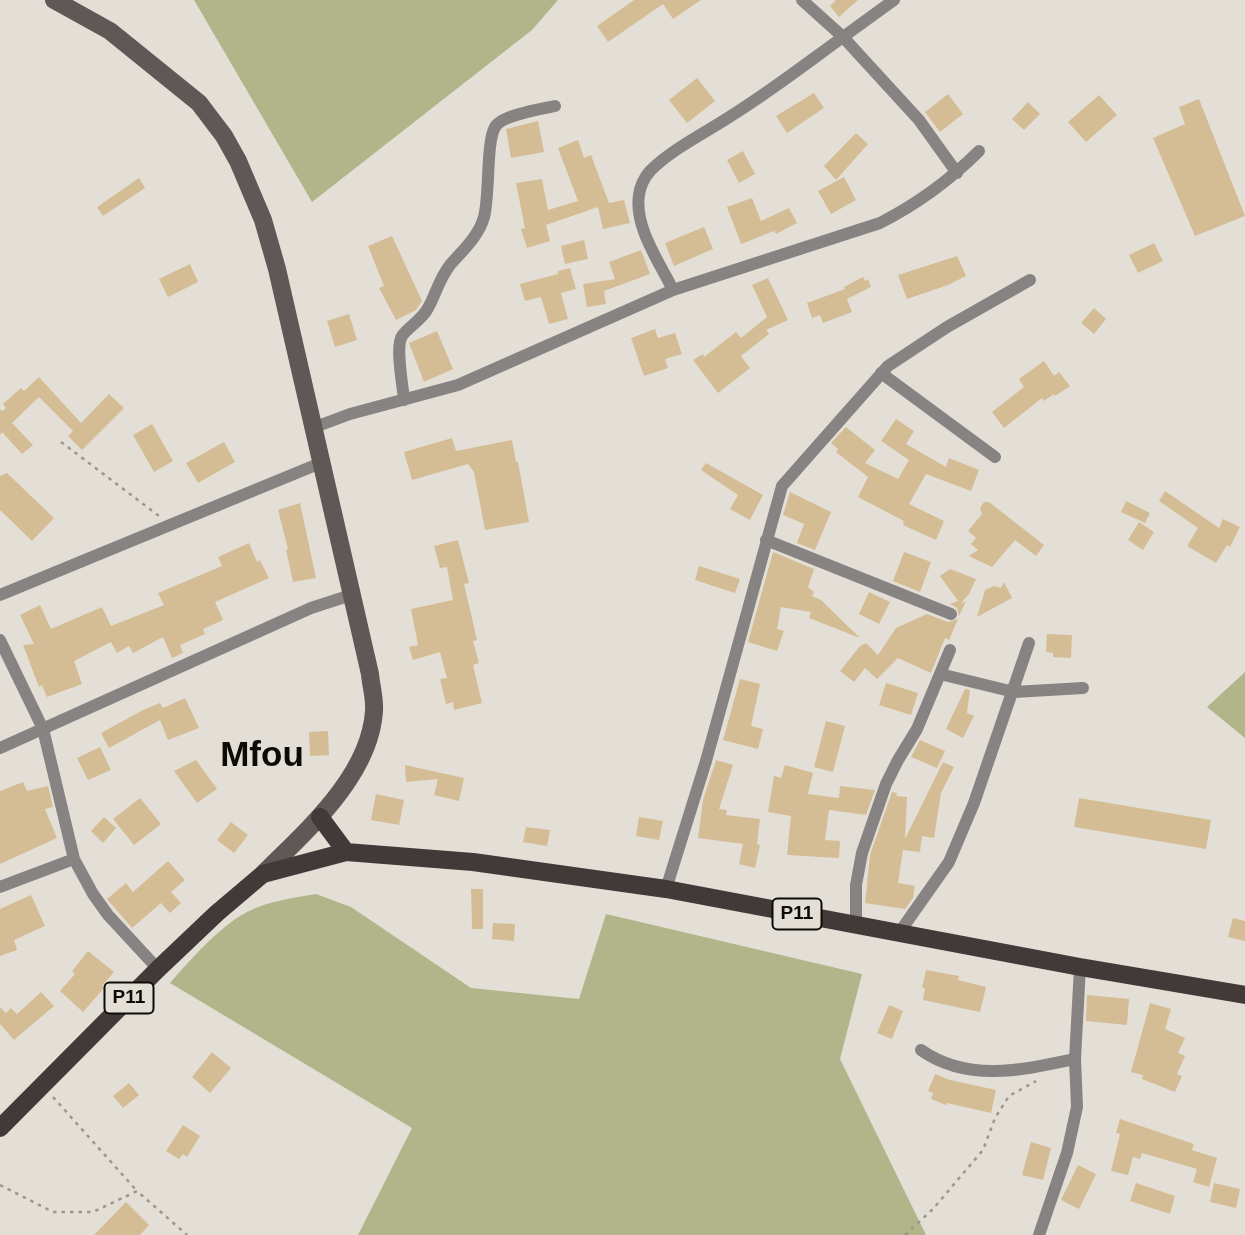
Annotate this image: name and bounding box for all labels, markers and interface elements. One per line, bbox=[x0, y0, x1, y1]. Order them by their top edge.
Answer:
district label: Mfou bbox=[220, 735, 304, 777]
road number: P11 bbox=[772, 898, 822, 930]
road number: P11 bbox=[104, 982, 154, 1014]

